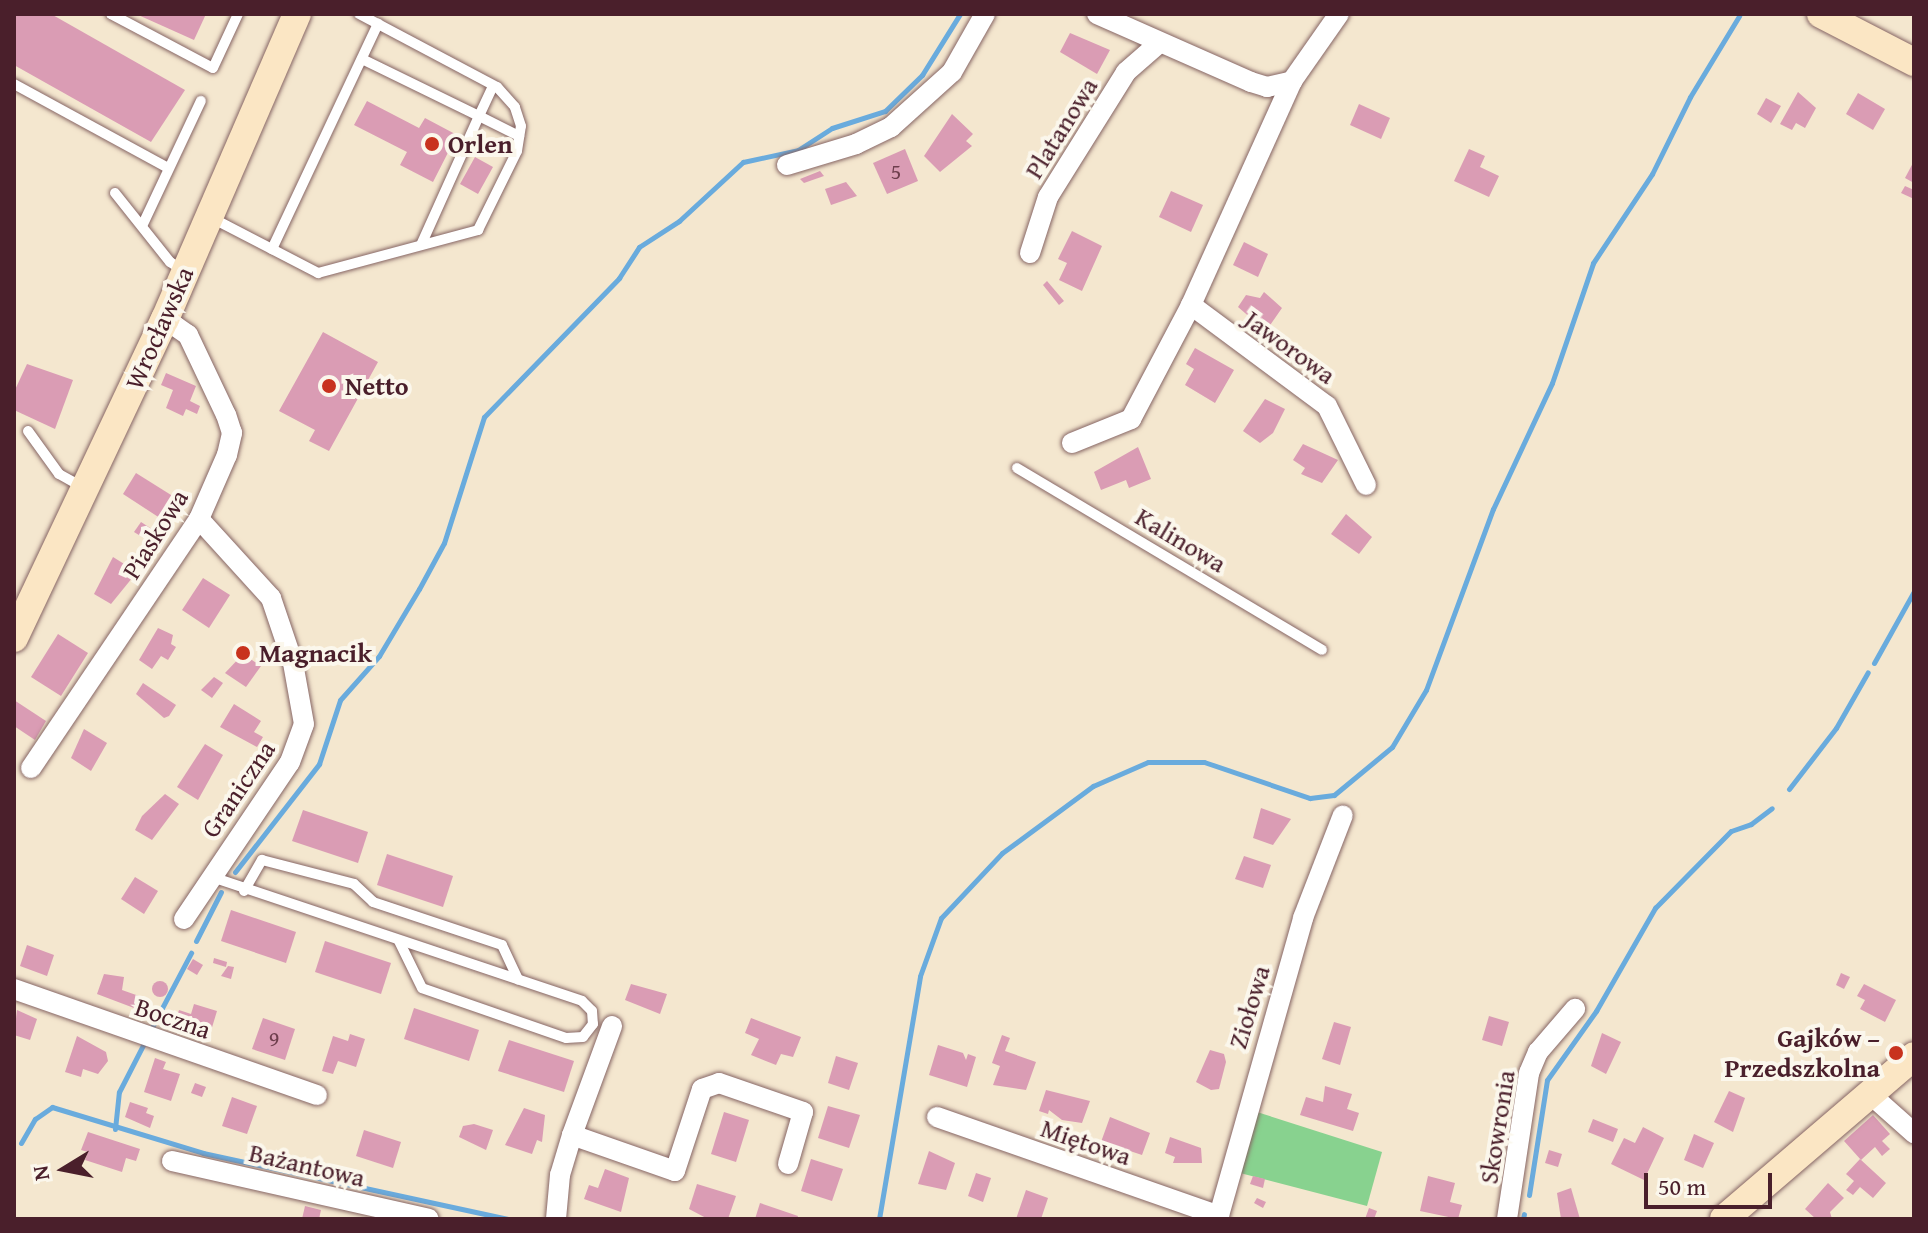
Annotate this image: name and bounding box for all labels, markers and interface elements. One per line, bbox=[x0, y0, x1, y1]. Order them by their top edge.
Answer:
street label: Platanowa bbox=[1018, 72, 1104, 184]
place label: Orlen bbox=[448, 128, 513, 160]
marker: Orlen bbox=[423, 135, 441, 153]
house number: 5 bbox=[891, 159, 901, 185]
street label: Wrocławska bbox=[118, 262, 200, 394]
street label: Jaworowa bbox=[1238, 304, 1342, 390]
place label: Netto bbox=[345, 370, 409, 402]
marker: Netto bbox=[320, 377, 338, 395]
street label: Piaskowa bbox=[115, 483, 195, 585]
street label: Kalinowa bbox=[1130, 501, 1232, 579]
place label: Magnacik bbox=[259, 637, 372, 669]
marker: Magnacik bbox=[234, 644, 252, 662]
street label: Graniczna bbox=[194, 735, 282, 843]
street label: Ziołowa bbox=[1222, 962, 1276, 1052]
street label: Boczna bbox=[131, 991, 215, 1045]
place label: Gajków – Przedszkolna bbox=[1724, 1022, 1880, 1084]
house number: 9 bbox=[269, 1026, 279, 1052]
marker: Gajków – Przedszkolna bbox=[1887, 1044, 1905, 1062]
street label: Skowronia bbox=[1473, 1068, 1521, 1186]
street label: Miętowa bbox=[1037, 1112, 1135, 1172]
north arrow bbox=[24, 1129, 104, 1209]
street label: Bażantowa bbox=[246, 1137, 368, 1193]
scale bar bbox=[1648, 1157, 1776, 1207]
text: N bbox=[23, 1163, 57, 1183]
text: 50 m bbox=[1658, 1169, 1706, 1204]

